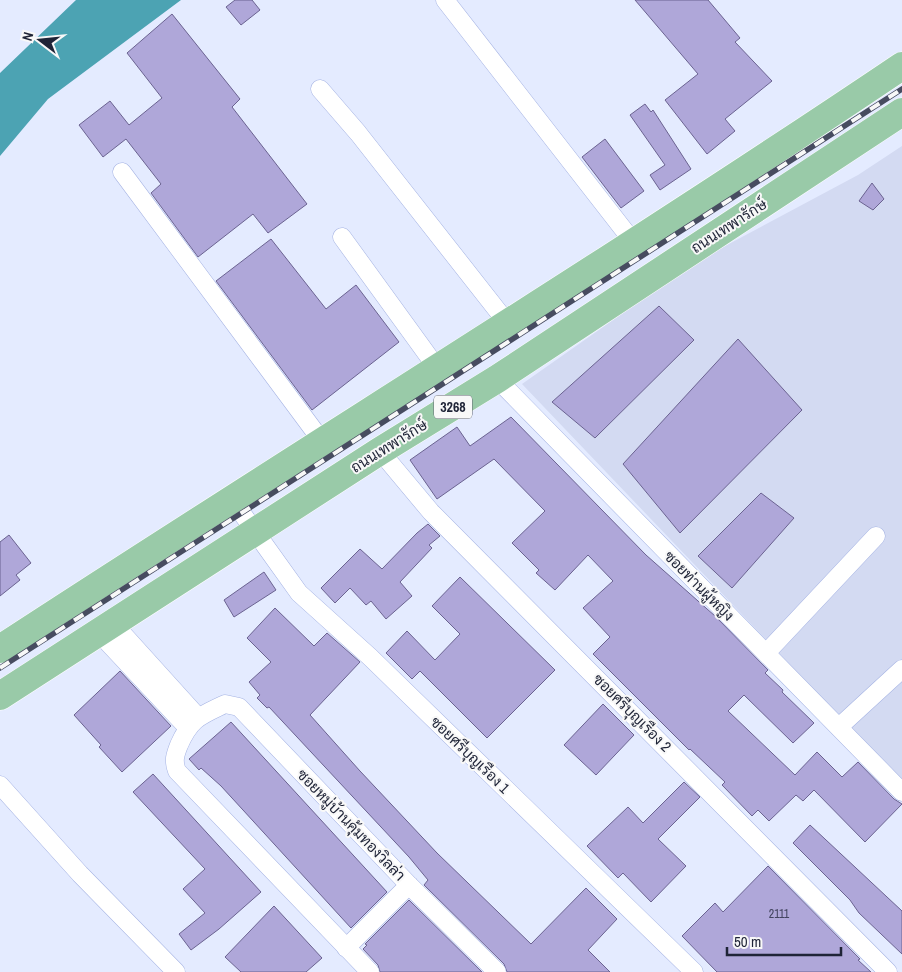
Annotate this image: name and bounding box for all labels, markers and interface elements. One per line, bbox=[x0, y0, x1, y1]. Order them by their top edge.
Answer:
north arrow bbox=[15, 15, 65, 65]
text: N bbox=[18, 30, 37, 43]
street label: ถนนเทพารักษ์ bbox=[687, 193, 771, 258]
road number: 3268 bbox=[434, 396, 472, 418]
street label: ถนนเทพารักษ์ bbox=[347, 413, 432, 477]
street label: ซอยท่านผู้หญิง bbox=[660, 546, 739, 625]
street label: ซอยศรีบุญเรือง 2 bbox=[588, 669, 676, 757]
street label: ซอยศรีบุญเรือง 1 bbox=[425, 711, 515, 799]
street label: ซอยหมู่บ้านคุ้มทองวิลล่า bbox=[292, 764, 410, 886]
house number: 2111 bbox=[769, 906, 790, 922]
scale bar bbox=[727, 924, 841, 956]
text: 50 m bbox=[734, 931, 761, 952]

